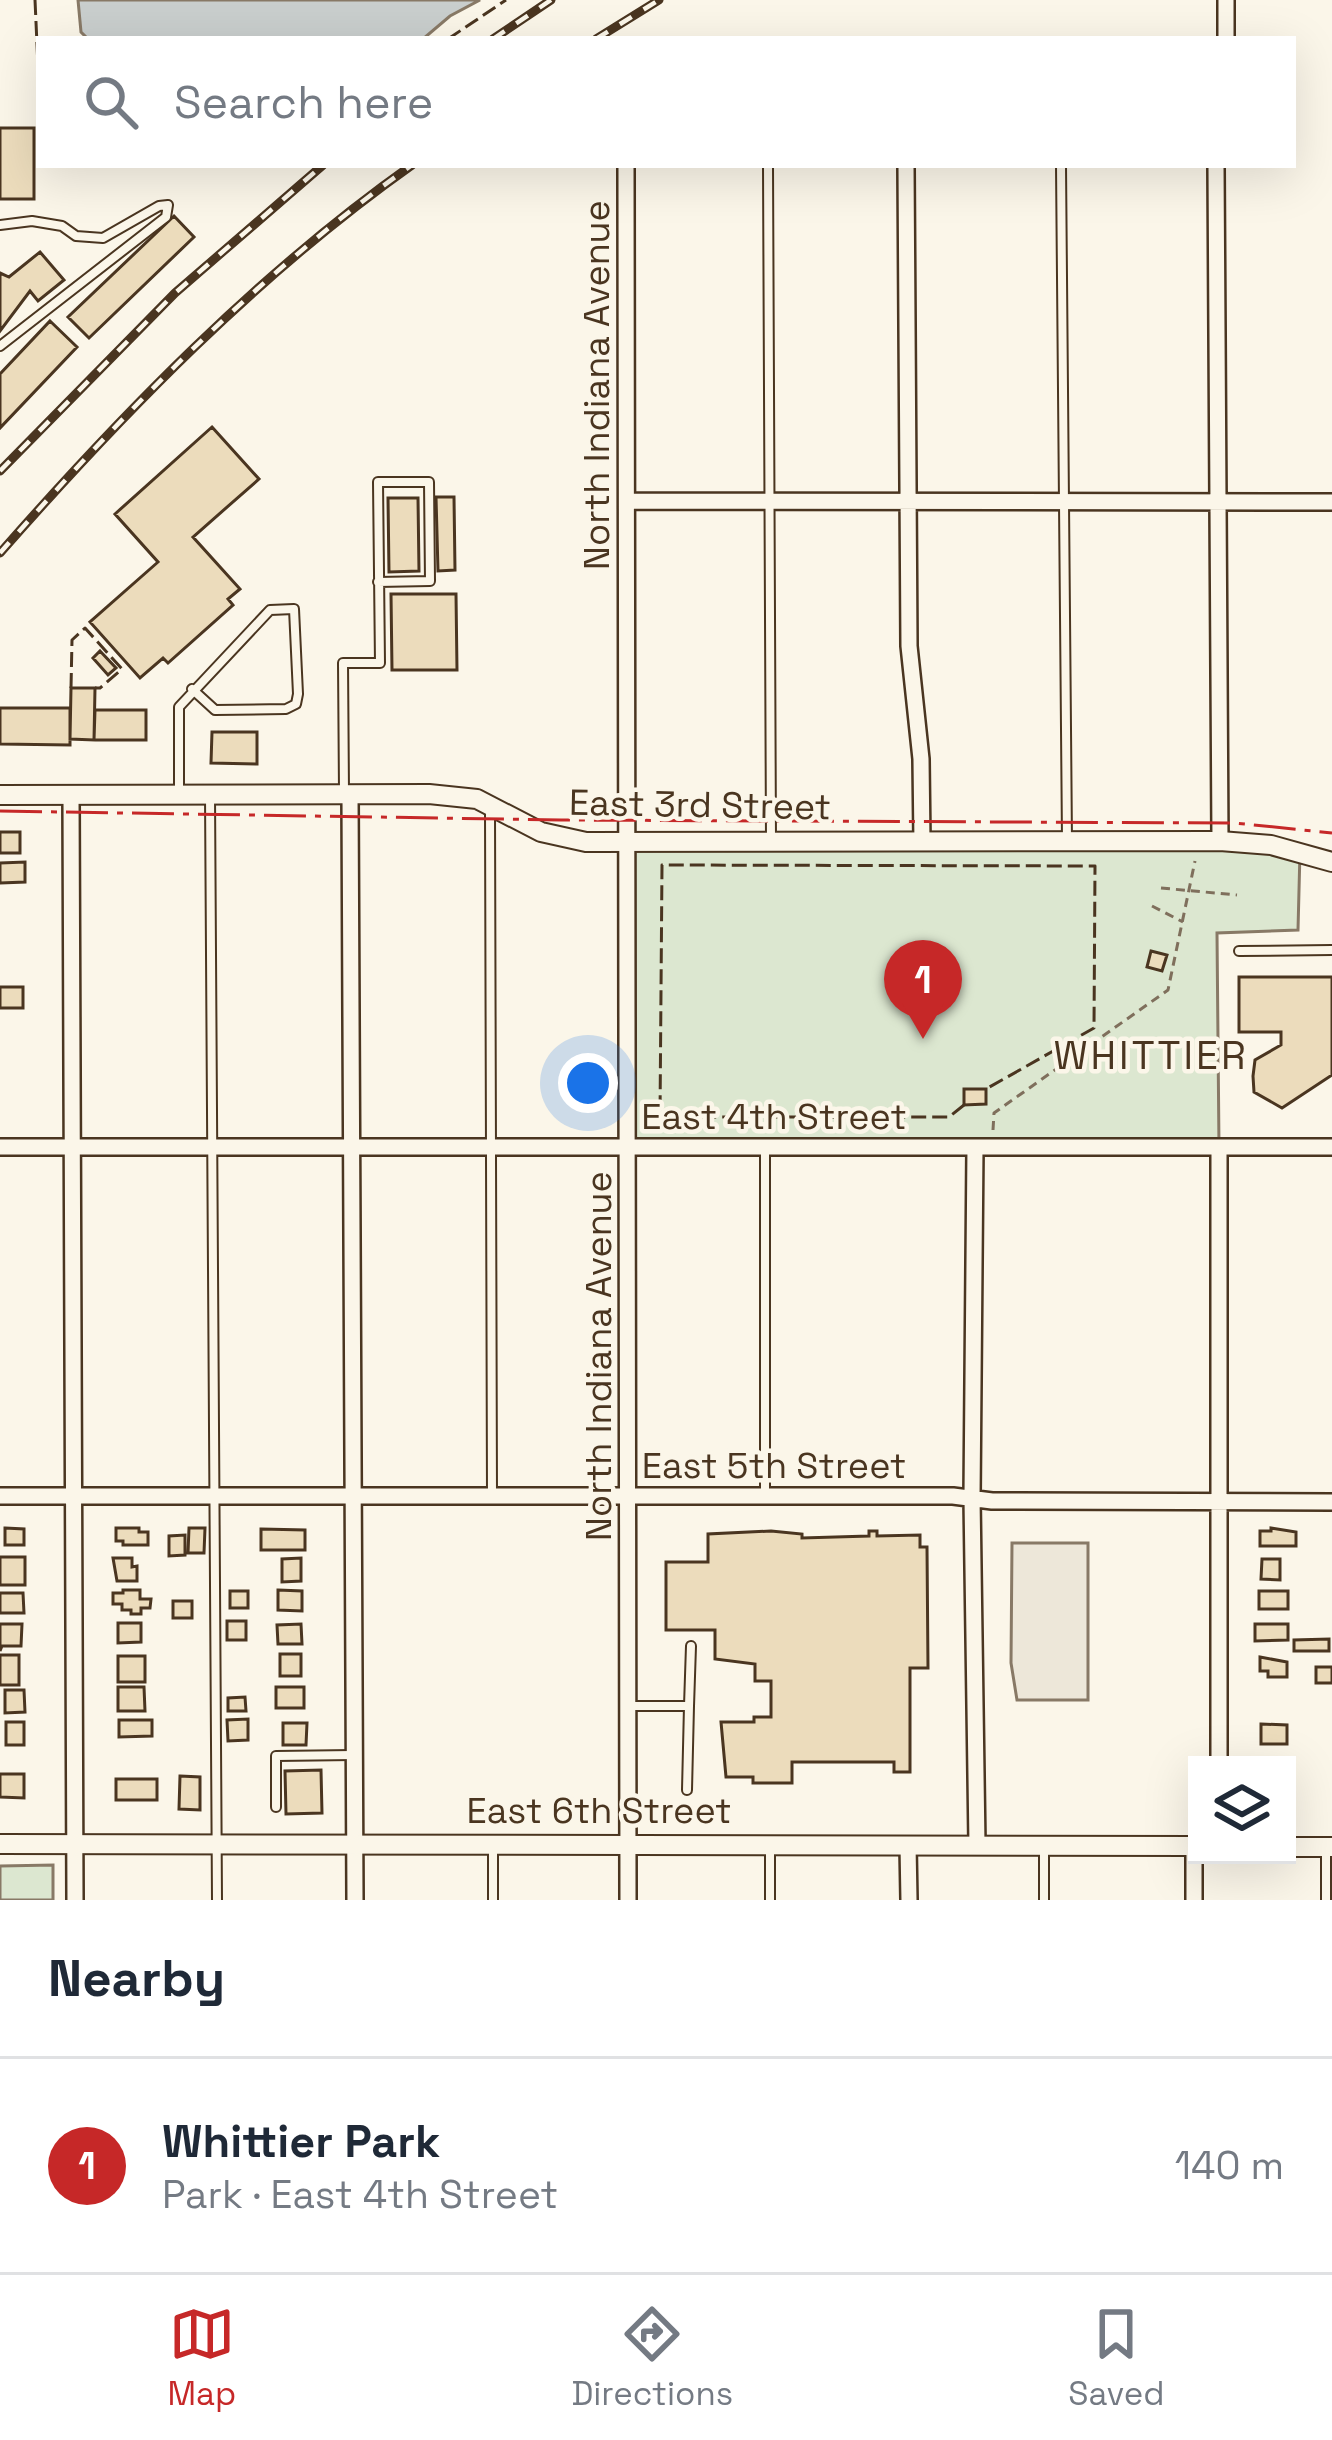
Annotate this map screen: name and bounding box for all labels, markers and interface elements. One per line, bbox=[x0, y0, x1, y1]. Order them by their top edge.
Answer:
search box bbox=[36, 36, 1296, 168]
icon: search bbox=[78, 69, 144, 135]
text: Search here bbox=[174, 74, 433, 131]
street label: North Indiana Avenue bbox=[574, 200, 620, 570]
street label: East 3rd Street bbox=[568, 780, 832, 830]
pin: 1 bbox=[884, 940, 962, 1039]
district label: WHITTIER bbox=[1053, 1031, 1249, 1080]
your location bbox=[558, 1053, 618, 1113]
street label: East 4th Street bbox=[641, 1094, 907, 1140]
street label: North Indiana Avenue bbox=[576, 1171, 622, 1541]
street label: East 5th Street bbox=[642, 1443, 906, 1489]
map controls bbox=[1188, 1756, 1296, 1864]
button: layers bbox=[1188, 1756, 1296, 1864]
street label: East 6th Street bbox=[466, 1788, 732, 1834]
text: Nearby bbox=[48, 1946, 225, 2011]
text: Whittier Park bbox=[162, 2113, 440, 2170]
text: 1 bbox=[78, 2141, 96, 2190]
text: 140 m bbox=[1175, 2141, 1284, 2190]
text: Park · East 4th Street bbox=[162, 2170, 558, 2219]
tab: Map bbox=[168, 2301, 236, 2415]
tab: Directions bbox=[571, 2301, 733, 2415]
tab: Saved bbox=[1068, 2301, 1164, 2415]

